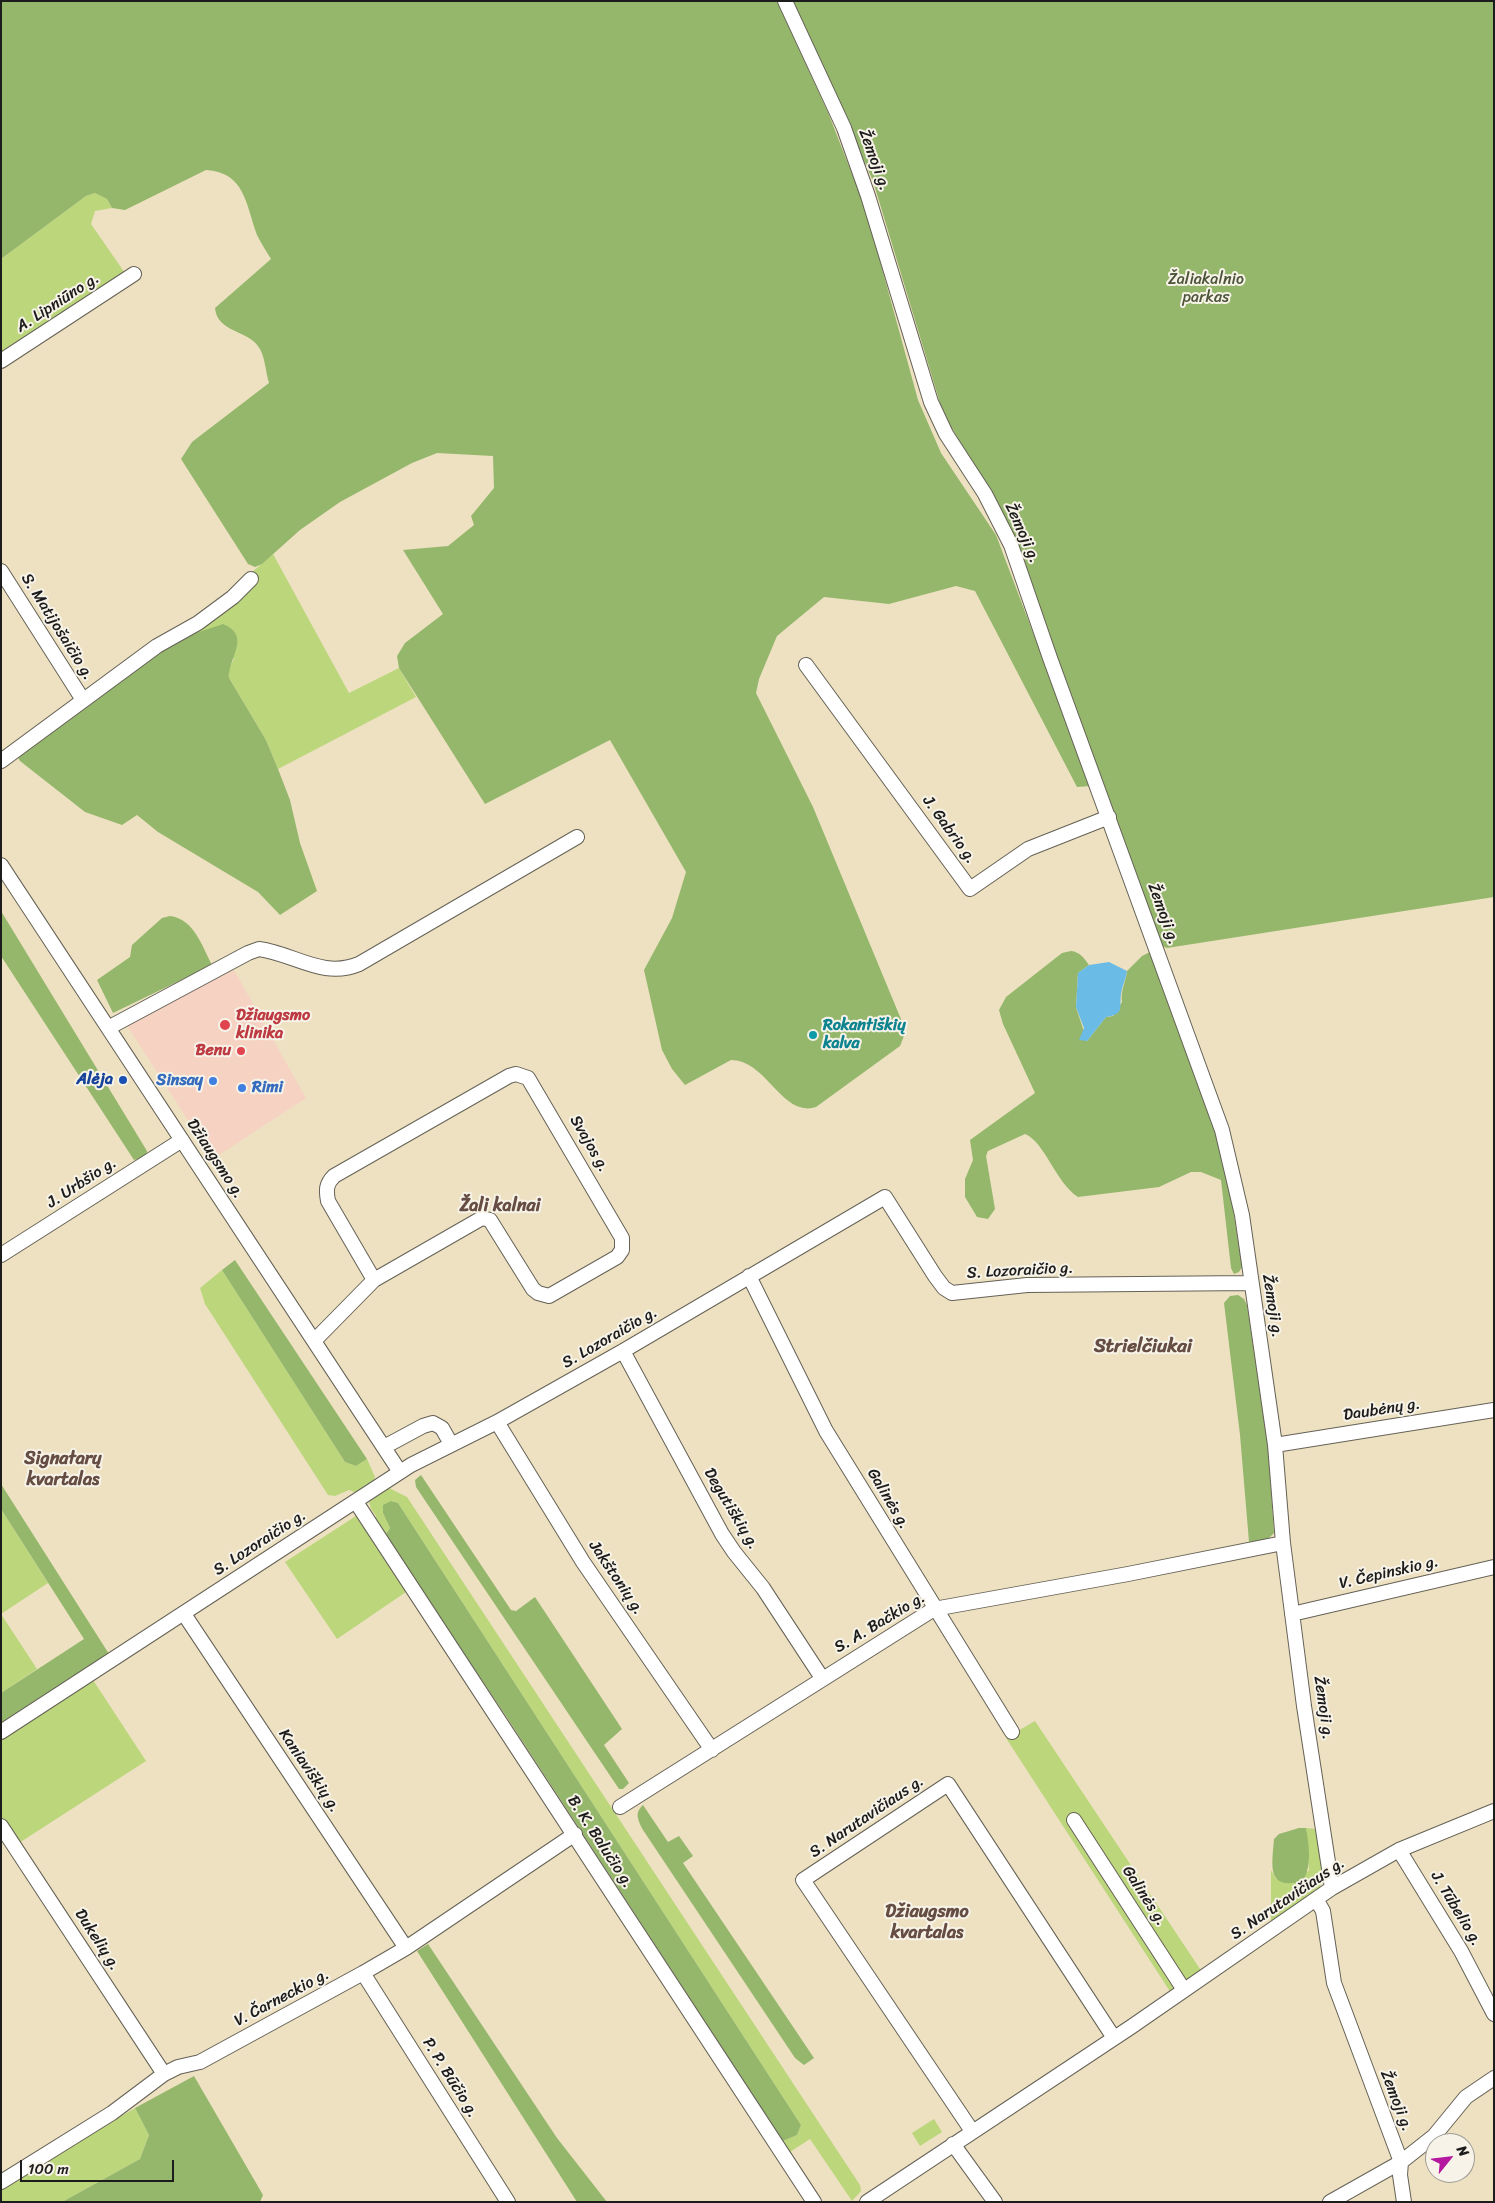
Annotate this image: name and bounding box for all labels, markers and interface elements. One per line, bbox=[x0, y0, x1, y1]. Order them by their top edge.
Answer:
street label: Žemoji g. bbox=[854, 127, 894, 193]
street label: A. Lipniūno g. bbox=[13, 269, 103, 337]
park label: Žaliakalnio parkas bbox=[1168, 270, 1244, 308]
street label: Žemoji g. bbox=[1000, 500, 1044, 566]
street label: S. Matijošaičio g. bbox=[17, 570, 97, 684]
street label: J. Gabrio g. bbox=[918, 792, 980, 868]
street label: Žemoji g. bbox=[1143, 881, 1183, 947]
place label: Džiaugsmo klinika bbox=[236, 1006, 310, 1044]
place label: Rokantiškių kalva bbox=[823, 1016, 906, 1054]
marker: Džiaugsmo klinika bbox=[218, 1018, 232, 1032]
marker: Rokantiškių kalva bbox=[807, 1029, 819, 1041]
place label: Benu bbox=[195, 1041, 231, 1061]
marker: Benu bbox=[235, 1045, 247, 1057]
place label: Alėja bbox=[76, 1070, 113, 1090]
place label: Sinsay bbox=[156, 1071, 203, 1091]
marker: Alėja bbox=[117, 1074, 129, 1086]
marker: Sinsay bbox=[207, 1075, 219, 1087]
place label: Rimi bbox=[252, 1078, 283, 1098]
marker: Rimi bbox=[236, 1082, 248, 1094]
street label: Svajos g. bbox=[565, 1112, 613, 1176]
street label: Džiaugsmo g. bbox=[182, 1116, 248, 1202]
street label: J. Urbšio g. bbox=[44, 1153, 120, 1213]
district label: Žali kalnai bbox=[459, 1195, 541, 1217]
street label: S. Lozoraičio g. bbox=[966, 1259, 1074, 1283]
street label: Žemoji g. bbox=[1258, 1273, 1286, 1339]
street label: S. Lozoraičio g. bbox=[559, 1303, 661, 1373]
district label: Strielčiukai bbox=[1094, 1336, 1192, 1358]
street label: Daubėnų g. bbox=[1342, 1394, 1422, 1426]
district label: Signatarų kvartalas bbox=[24, 1448, 102, 1490]
street label: Degutiškių g. bbox=[699, 1465, 763, 1553]
street label: Galinės g. bbox=[862, 1465, 914, 1533]
street label: S. Lozoraičio g. bbox=[210, 1506, 310, 1580]
street label: Jakštonių g. bbox=[584, 1537, 648, 1619]
street label: V. Čepinskio g. bbox=[1338, 1552, 1440, 1594]
street label: S. A. Bačkio g. bbox=[831, 1588, 929, 1658]
street label: Žemoji g. bbox=[1309, 1675, 1337, 1741]
street label: Kaniaviškių g. bbox=[274, 1726, 344, 1816]
street label: S. Narutavičiaus g. bbox=[806, 1772, 928, 1862]
street label: B. K. Balučio g. bbox=[563, 1792, 637, 1892]
street label: S. Narutavičiaus g. bbox=[1227, 1854, 1349, 1944]
street label: Galinės g. bbox=[1118, 1862, 1170, 1930]
street label: J. Tūbelio g. bbox=[1426, 1868, 1486, 1950]
district label: Džiaugsmo kvartalas bbox=[885, 1901, 969, 1944]
street label: Dukelių g. bbox=[70, 1906, 124, 1974]
street label: V. Čarneckio g. bbox=[231, 1965, 333, 2031]
street label: P. P. Būčio g. bbox=[418, 2035, 482, 2121]
street label: Žemoji g. bbox=[1376, 2068, 1416, 2134]
north arrow bbox=[1425, 2133, 1475, 2183]
text: N bbox=[1449, 2141, 1476, 2161]
scale bar bbox=[22, 2150, 176, 2182]
text: 100 m bbox=[28, 2156, 69, 2182]

